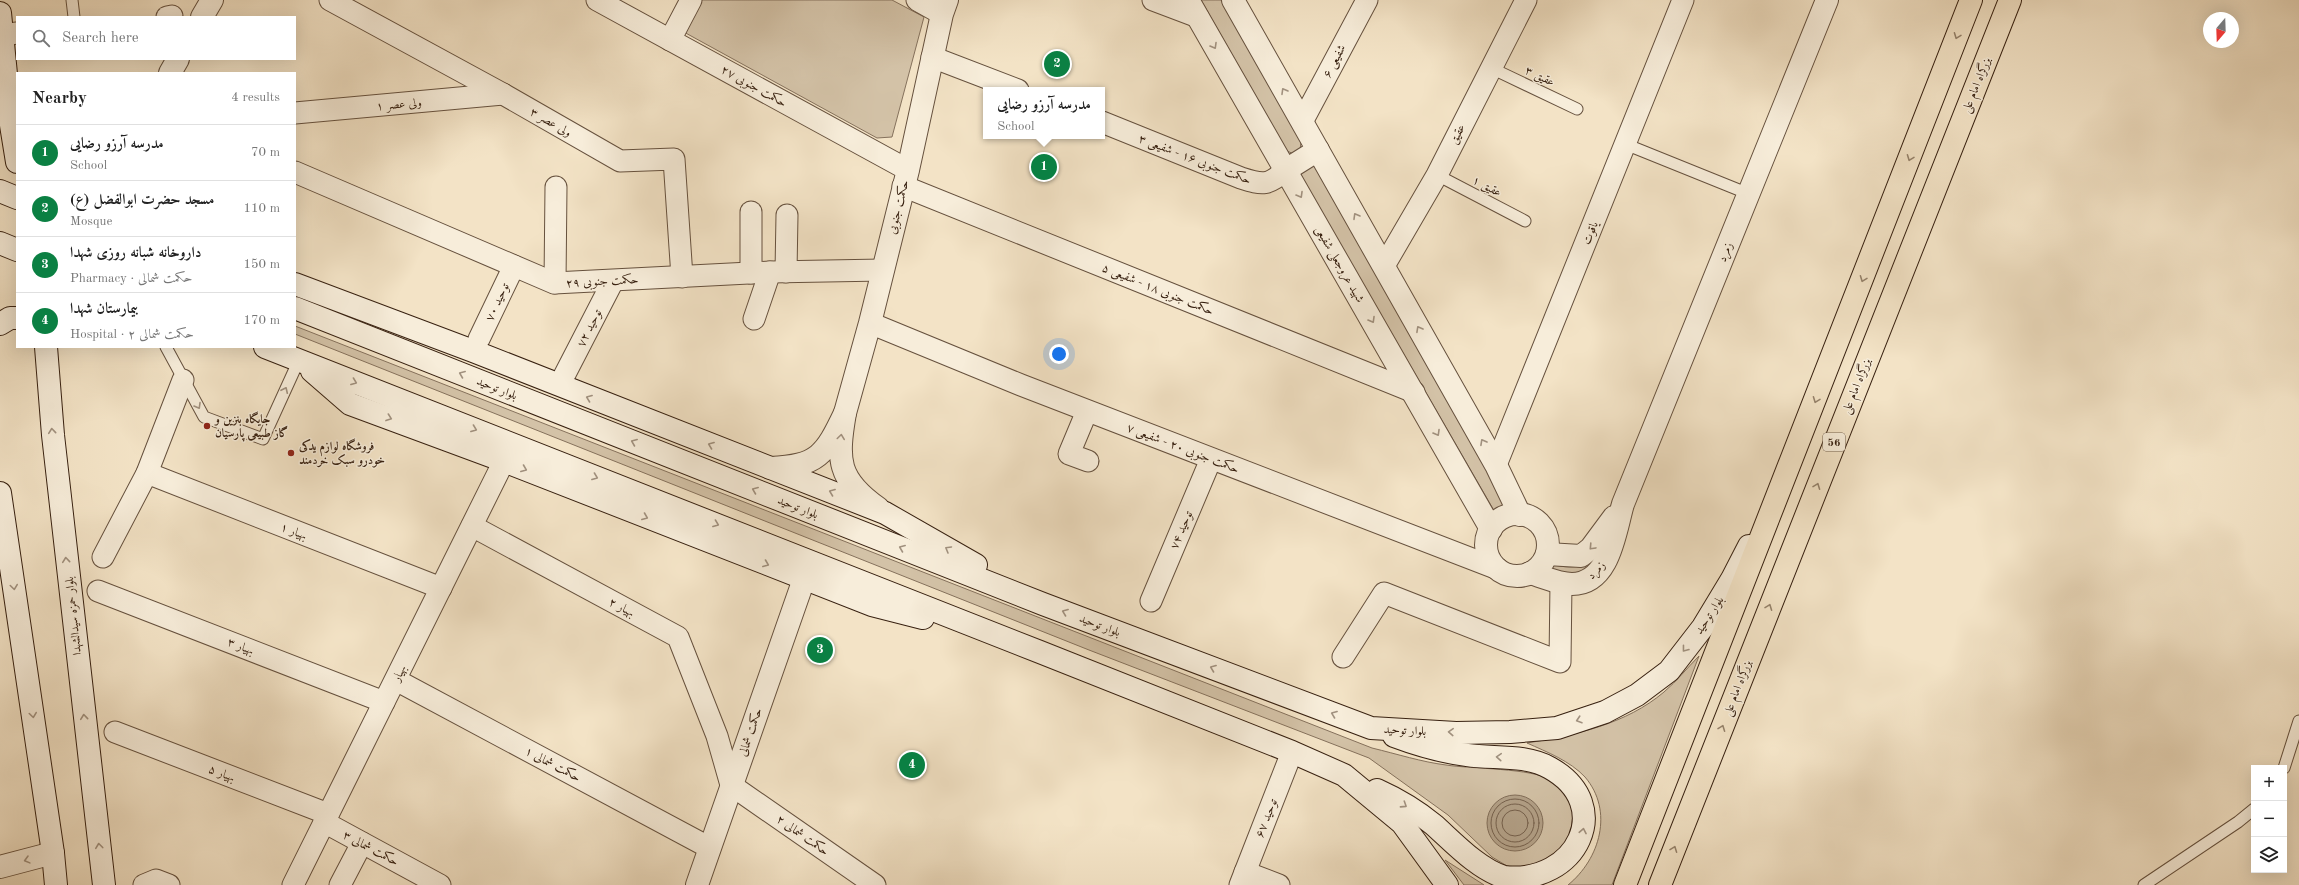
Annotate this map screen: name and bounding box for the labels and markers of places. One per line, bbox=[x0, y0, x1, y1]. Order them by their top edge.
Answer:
pin: 2 bbox=[1044, 49, 1070, 79]
pin: 1 bbox=[1031, 152, 1057, 182]
place label: جایگاه بنزین و گاز طبیعی پارسیان bbox=[213, 411, 288, 442]
marker: جایگاه بنزین و گاز طبیعی پارسیان bbox=[202, 421, 212, 431]
place label: فروشگاه لوازم یدکی خودرو سبک خردمند bbox=[298, 438, 385, 468]
marker: فروشگاه لوازم یدکی خودرو سبک خردمند bbox=[286, 448, 296, 458]
pin: 3 bbox=[807, 635, 833, 665]
pin: 4 bbox=[899, 750, 925, 780]

